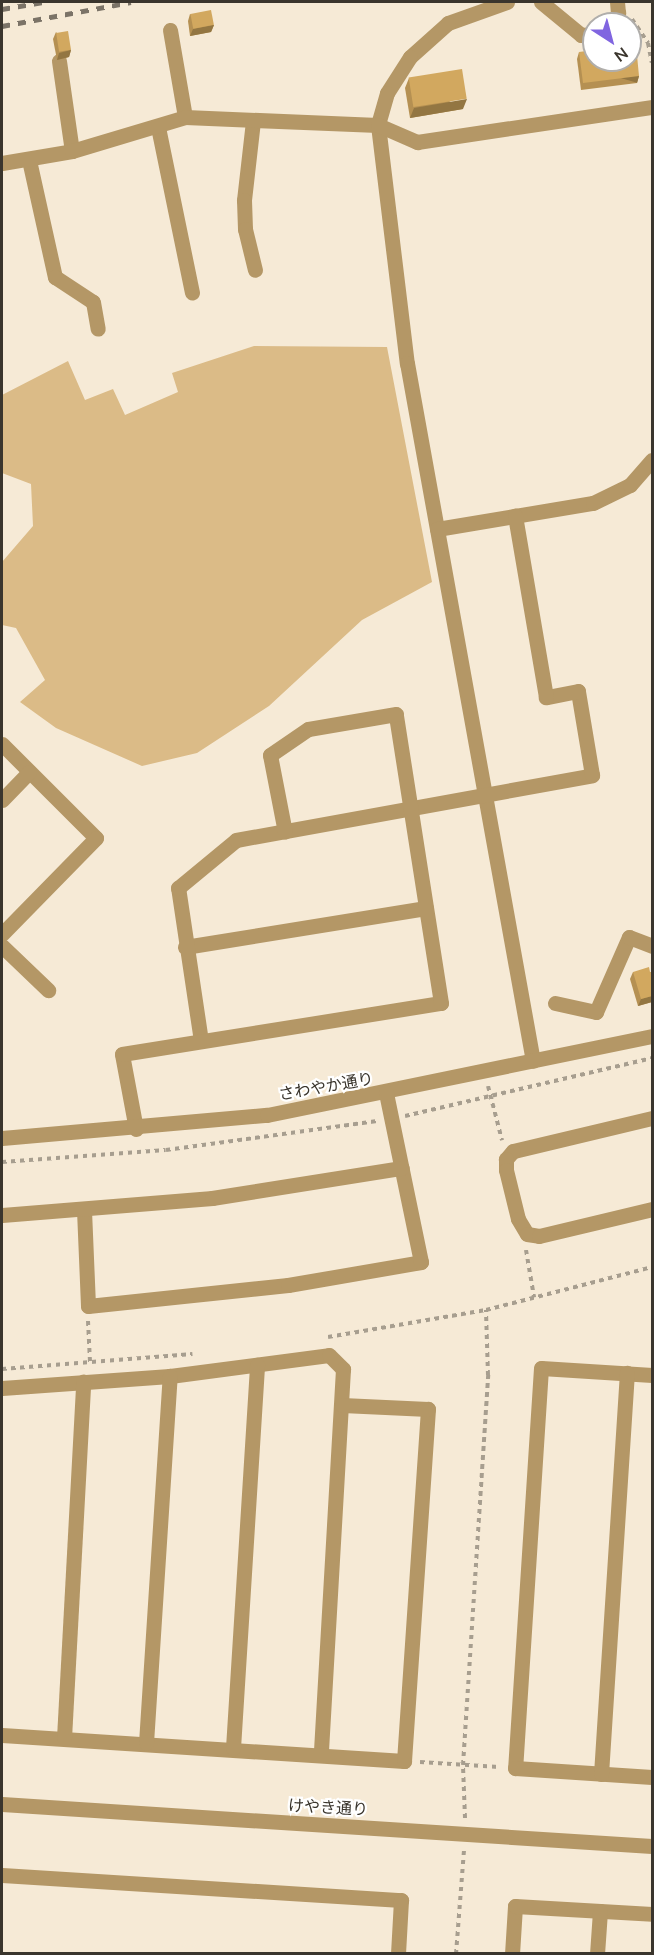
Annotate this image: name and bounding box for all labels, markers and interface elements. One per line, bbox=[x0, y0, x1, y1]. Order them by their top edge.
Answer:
north arrow bbox=[582, 12, 642, 72]
text: N bbox=[611, 43, 632, 67]
street label: さわやか通り bbox=[277, 1068, 375, 1104]
street label: けやき通り bbox=[288, 1795, 368, 1819]

